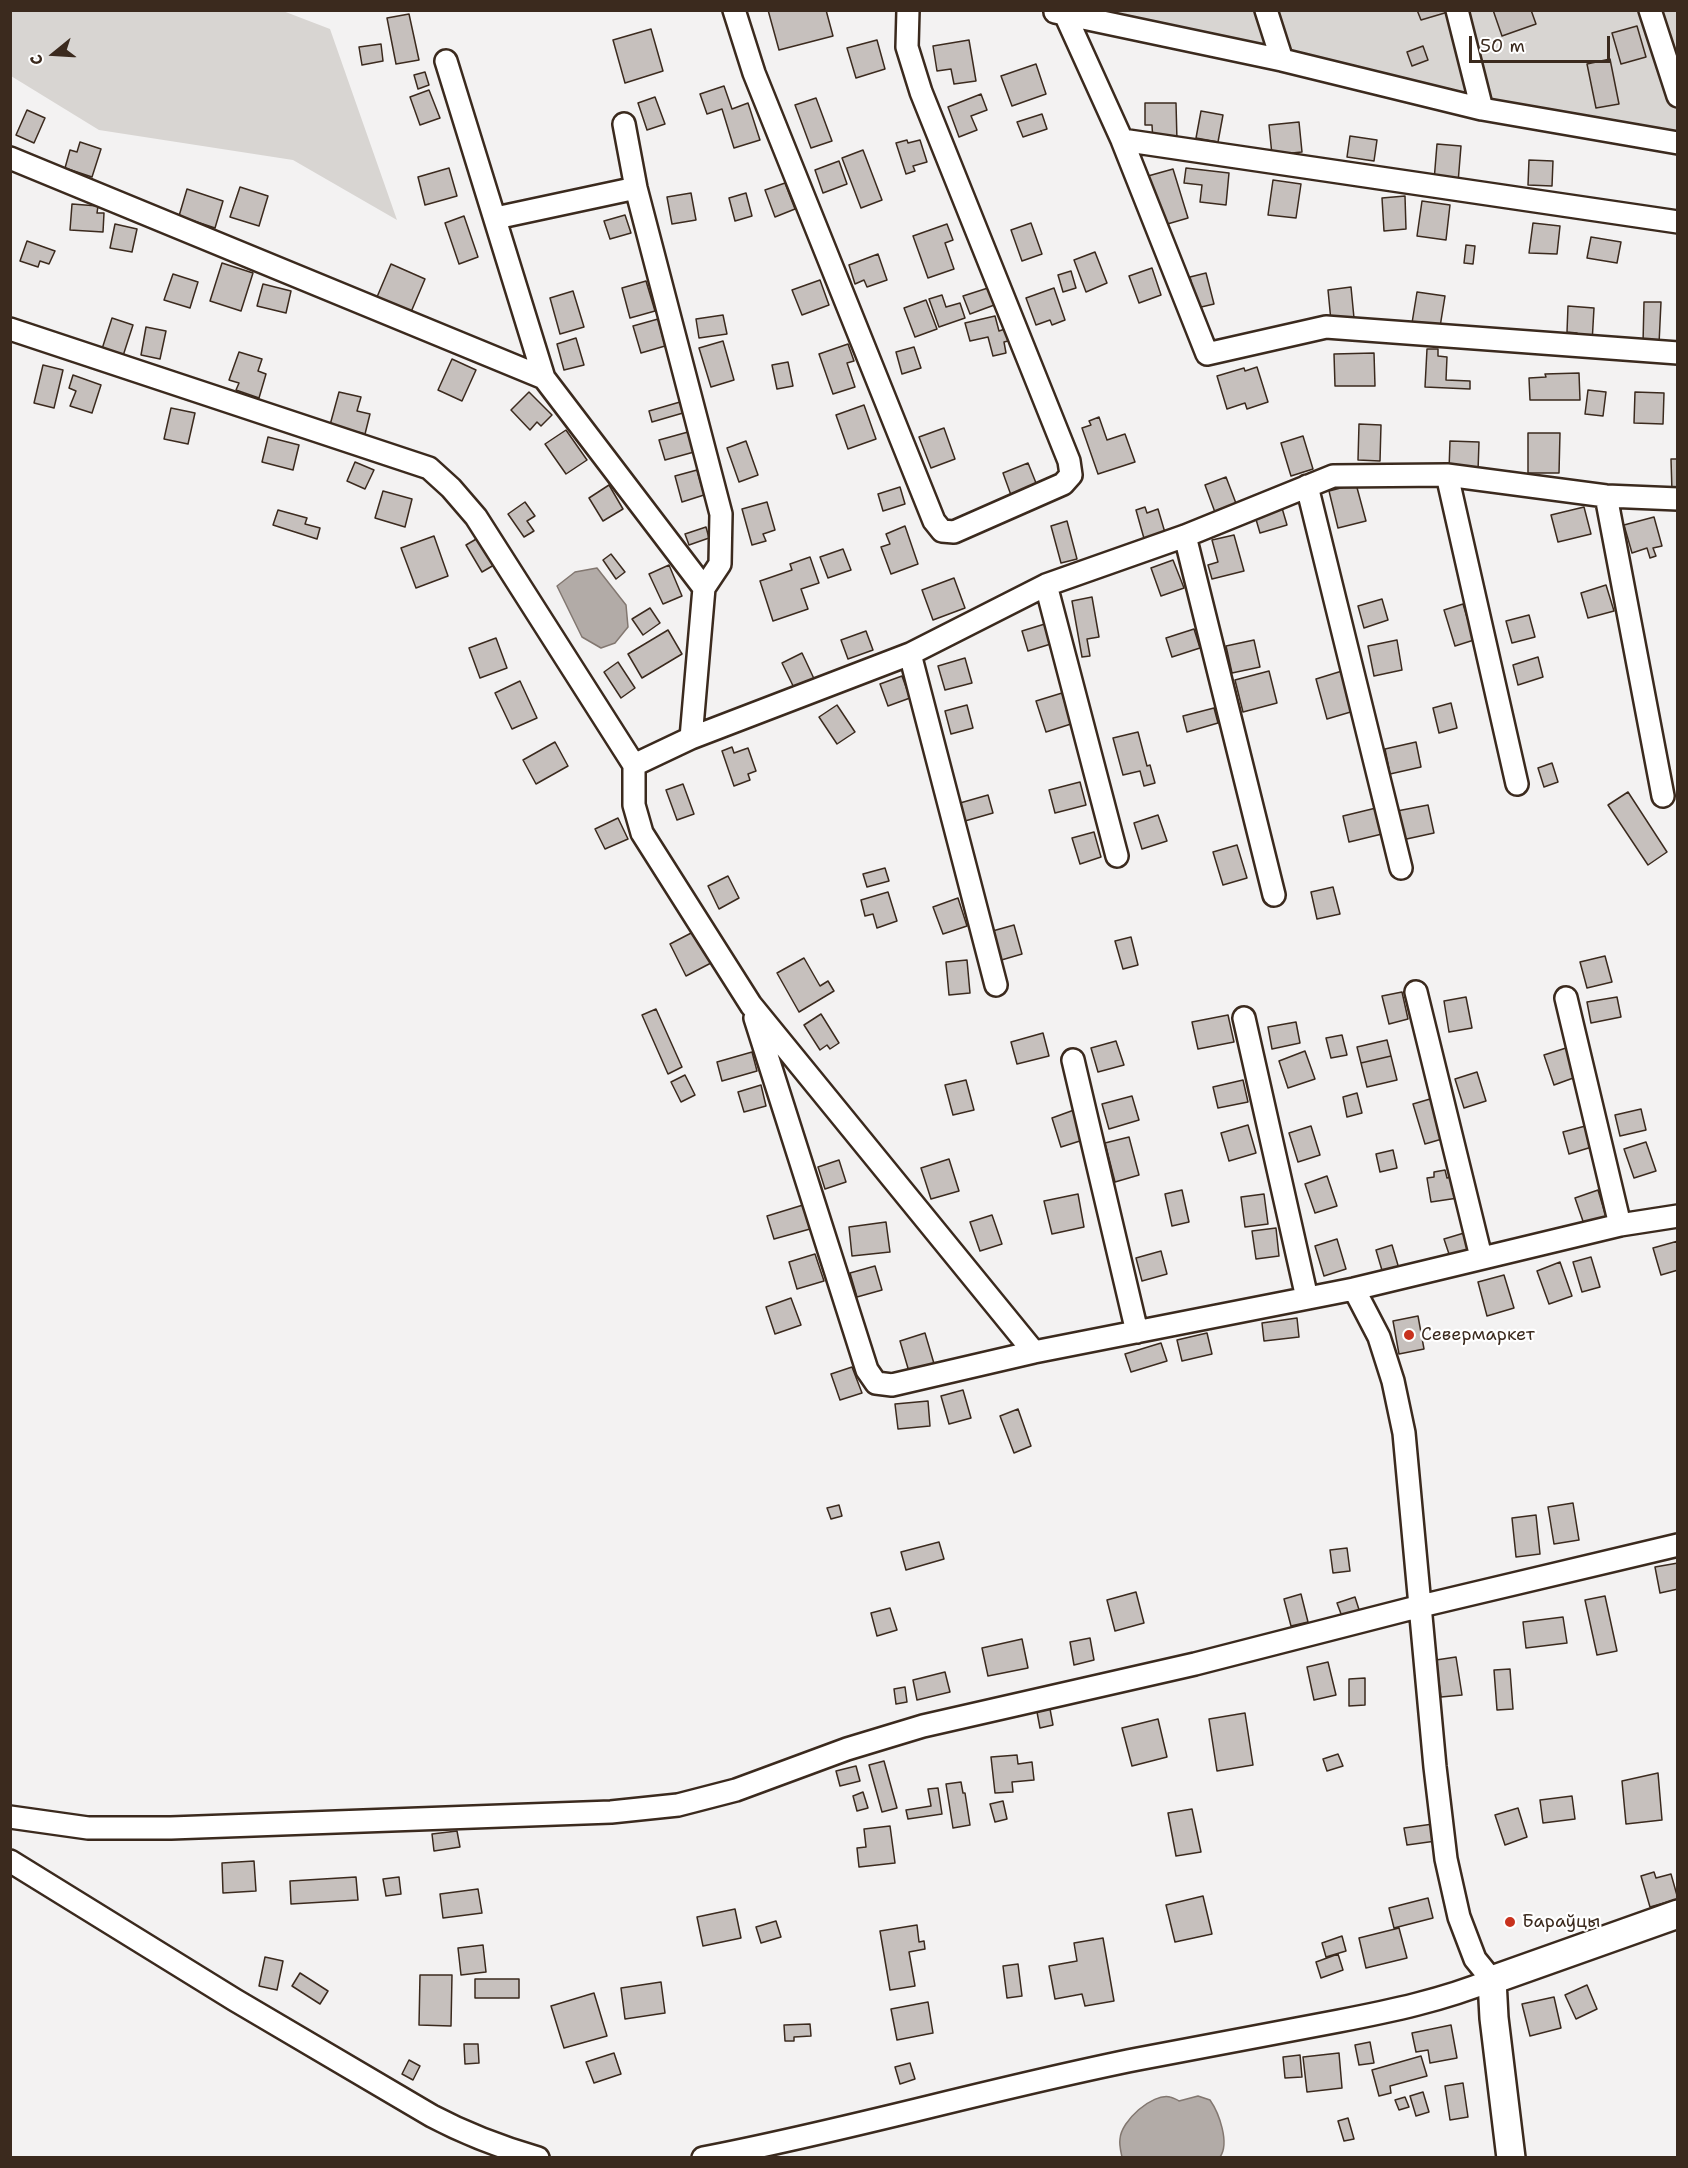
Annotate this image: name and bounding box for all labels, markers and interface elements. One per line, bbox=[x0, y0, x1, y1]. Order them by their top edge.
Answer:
north arrow bbox=[24, 24, 84, 84]
scale bar bbox=[1472, 24, 1613, 62]
text: 50 m bbox=[1480, 34, 1525, 58]
text: С bbox=[25, 52, 48, 68]
place label: Севермаркет bbox=[1421, 1324, 1535, 1346]
marker: Севермаркет bbox=[1402, 1328, 1416, 1342]
place label: Бараўцы bbox=[1522, 1911, 1600, 1933]
marker: Бараўцы bbox=[1503, 1915, 1517, 1929]

